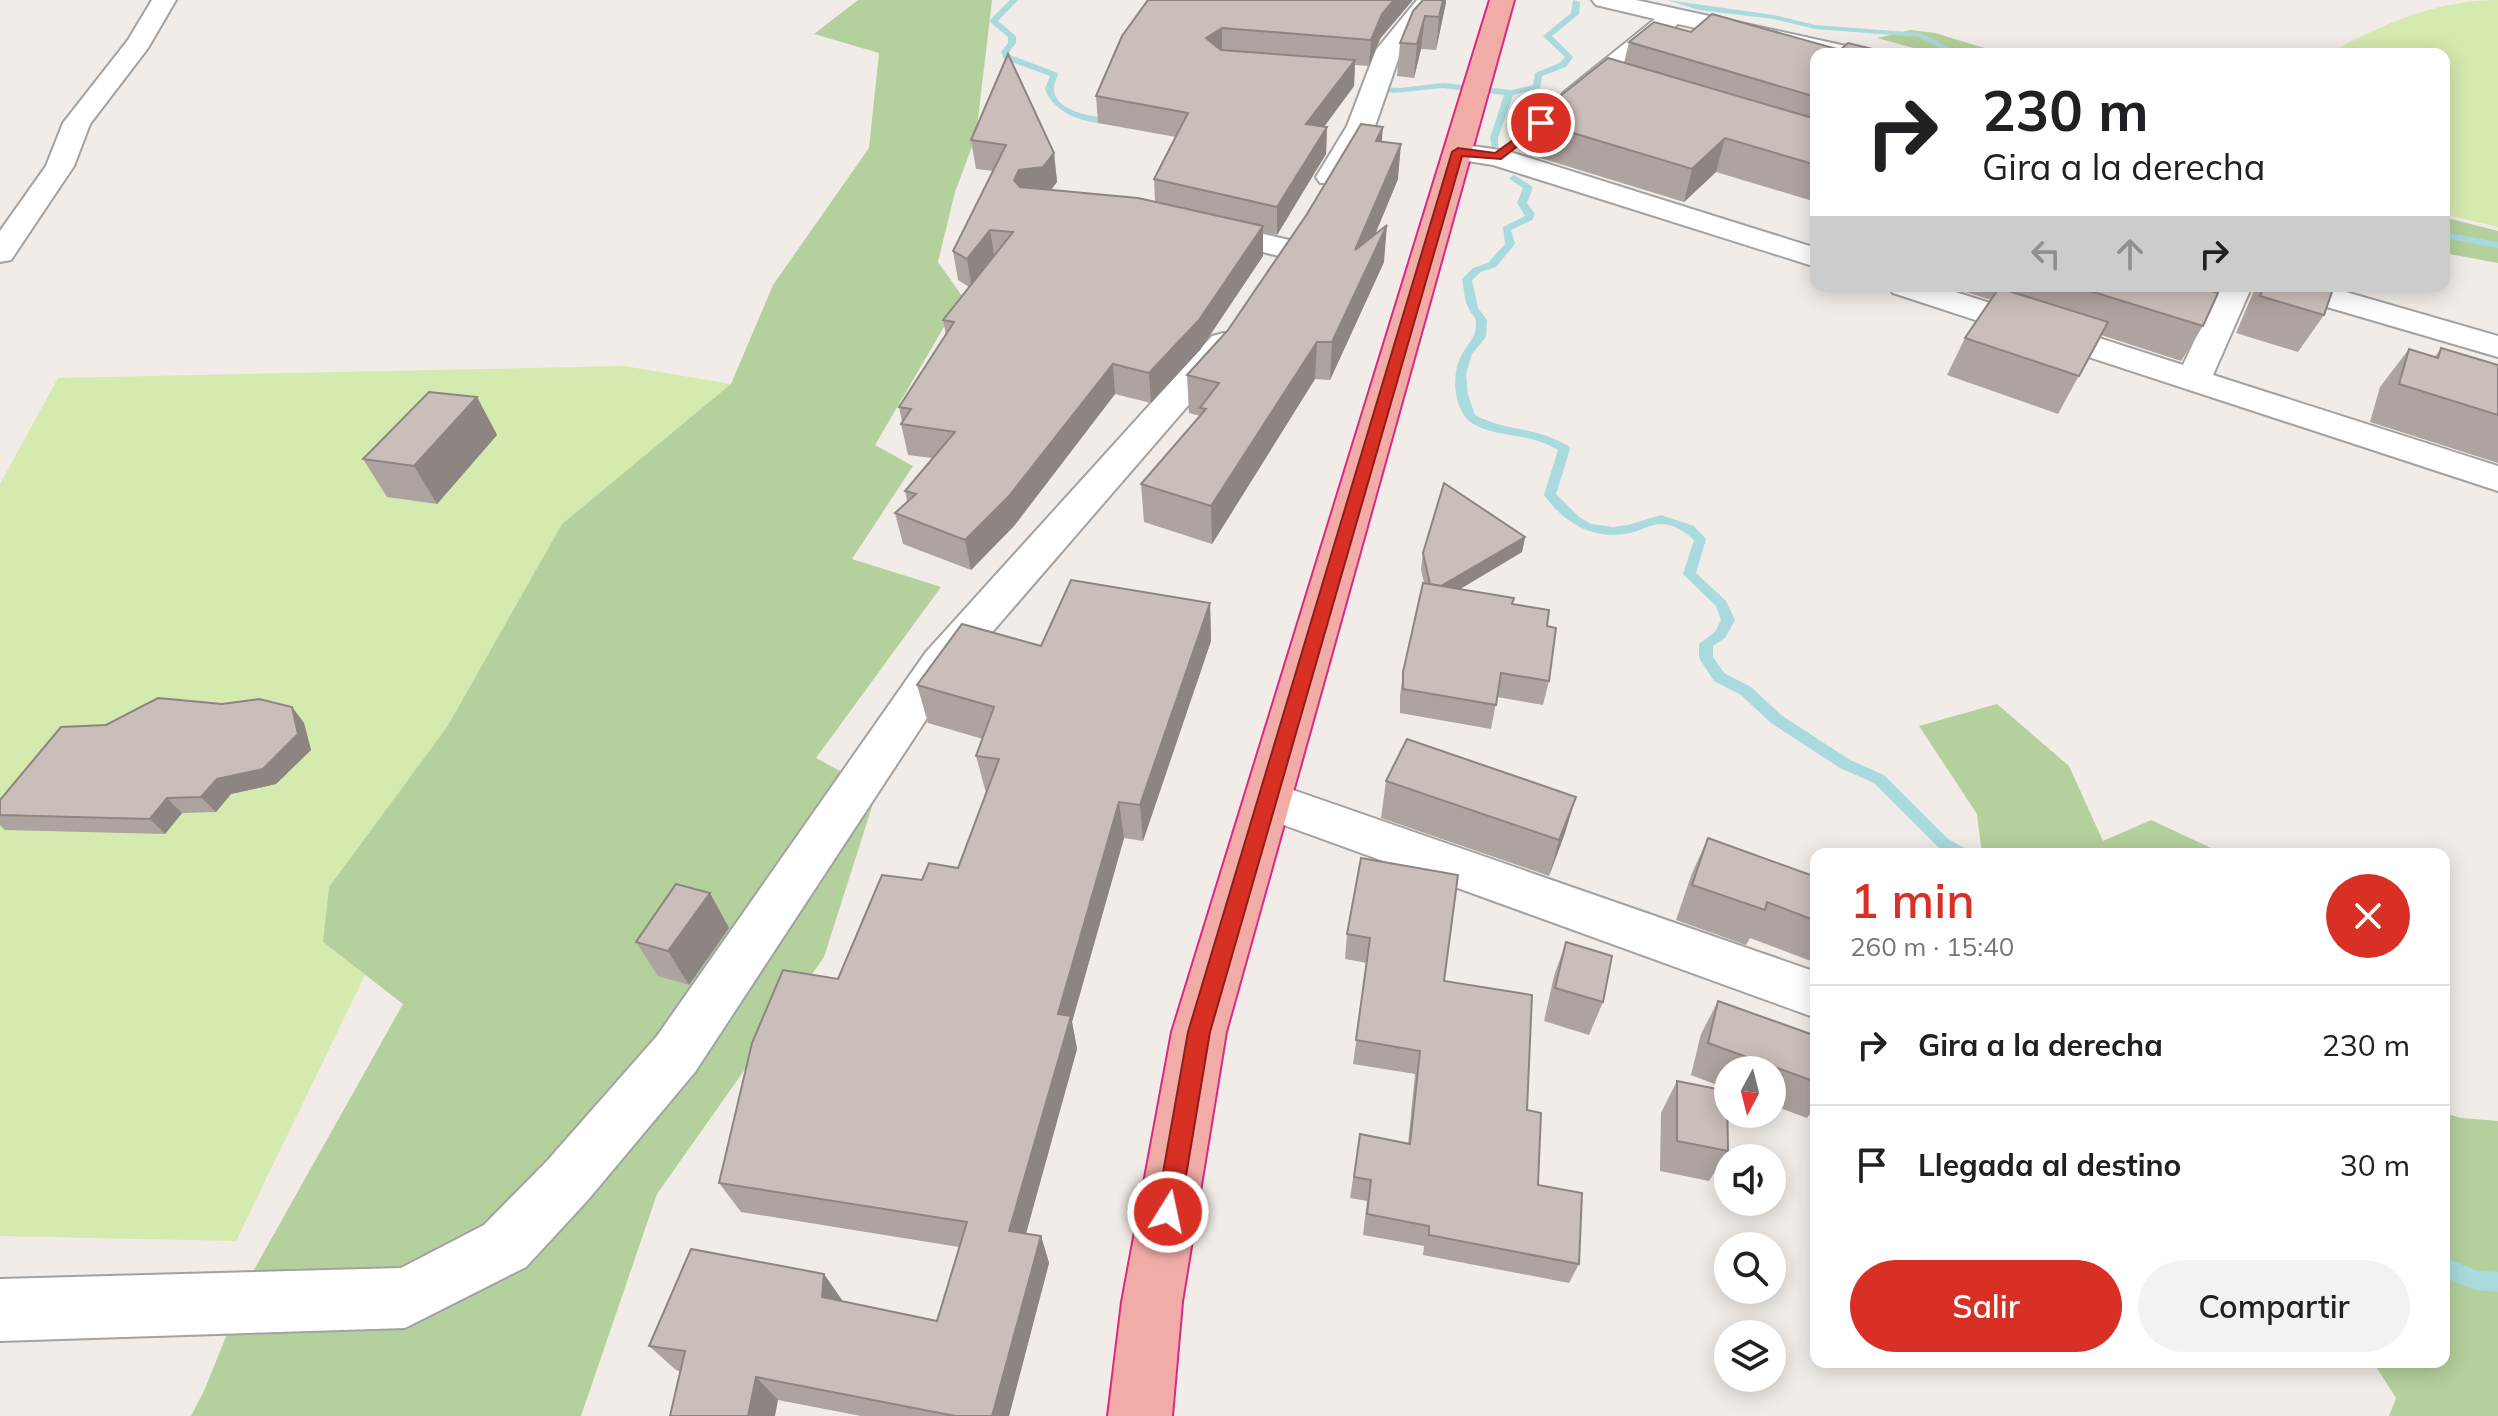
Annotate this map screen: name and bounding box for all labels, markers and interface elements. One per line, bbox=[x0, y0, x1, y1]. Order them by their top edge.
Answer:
text: 230 m bbox=[1982, 75, 2149, 145]
icon: right bbox=[1850, 80, 1954, 184]
pin bbox=[1507, 89, 1575, 157]
icon: arrive bbox=[1519, 101, 1563, 145]
text: Gira a la derecha bbox=[1982, 144, 2265, 189]
icon: left bbox=[2024, 232, 2068, 276]
icon: ahead bbox=[2108, 232, 2152, 276]
icon: right bbox=[2192, 232, 2236, 276]
text: 1 min bbox=[1850, 870, 1975, 930]
button: close bbox=[2326, 874, 2410, 958]
text: 260 m · 15:40 bbox=[1850, 930, 2014, 963]
icon: right bbox=[1850, 1023, 1894, 1067]
text: Gira a la derecha bbox=[1918, 1026, 2163, 1064]
text: 230 m bbox=[2322, 1026, 2410, 1064]
north arrow bbox=[1714, 1056, 1786, 1128]
map controls bbox=[1714, 1056, 1786, 1392]
icon: arrive bbox=[1850, 1143, 1894, 1187]
button: sound bbox=[1714, 1144, 1786, 1216]
text: Llegada al destino bbox=[1918, 1146, 2181, 1184]
text: 30 m bbox=[2340, 1146, 2410, 1184]
position arrow bbox=[1126, 1170, 1210, 1254]
button: search bbox=[1714, 1232, 1786, 1304]
button: Salir bbox=[1850, 1260, 2122, 1352]
button: Compartir bbox=[2138, 1260, 2410, 1352]
button: layers bbox=[1714, 1320, 1786, 1392]

